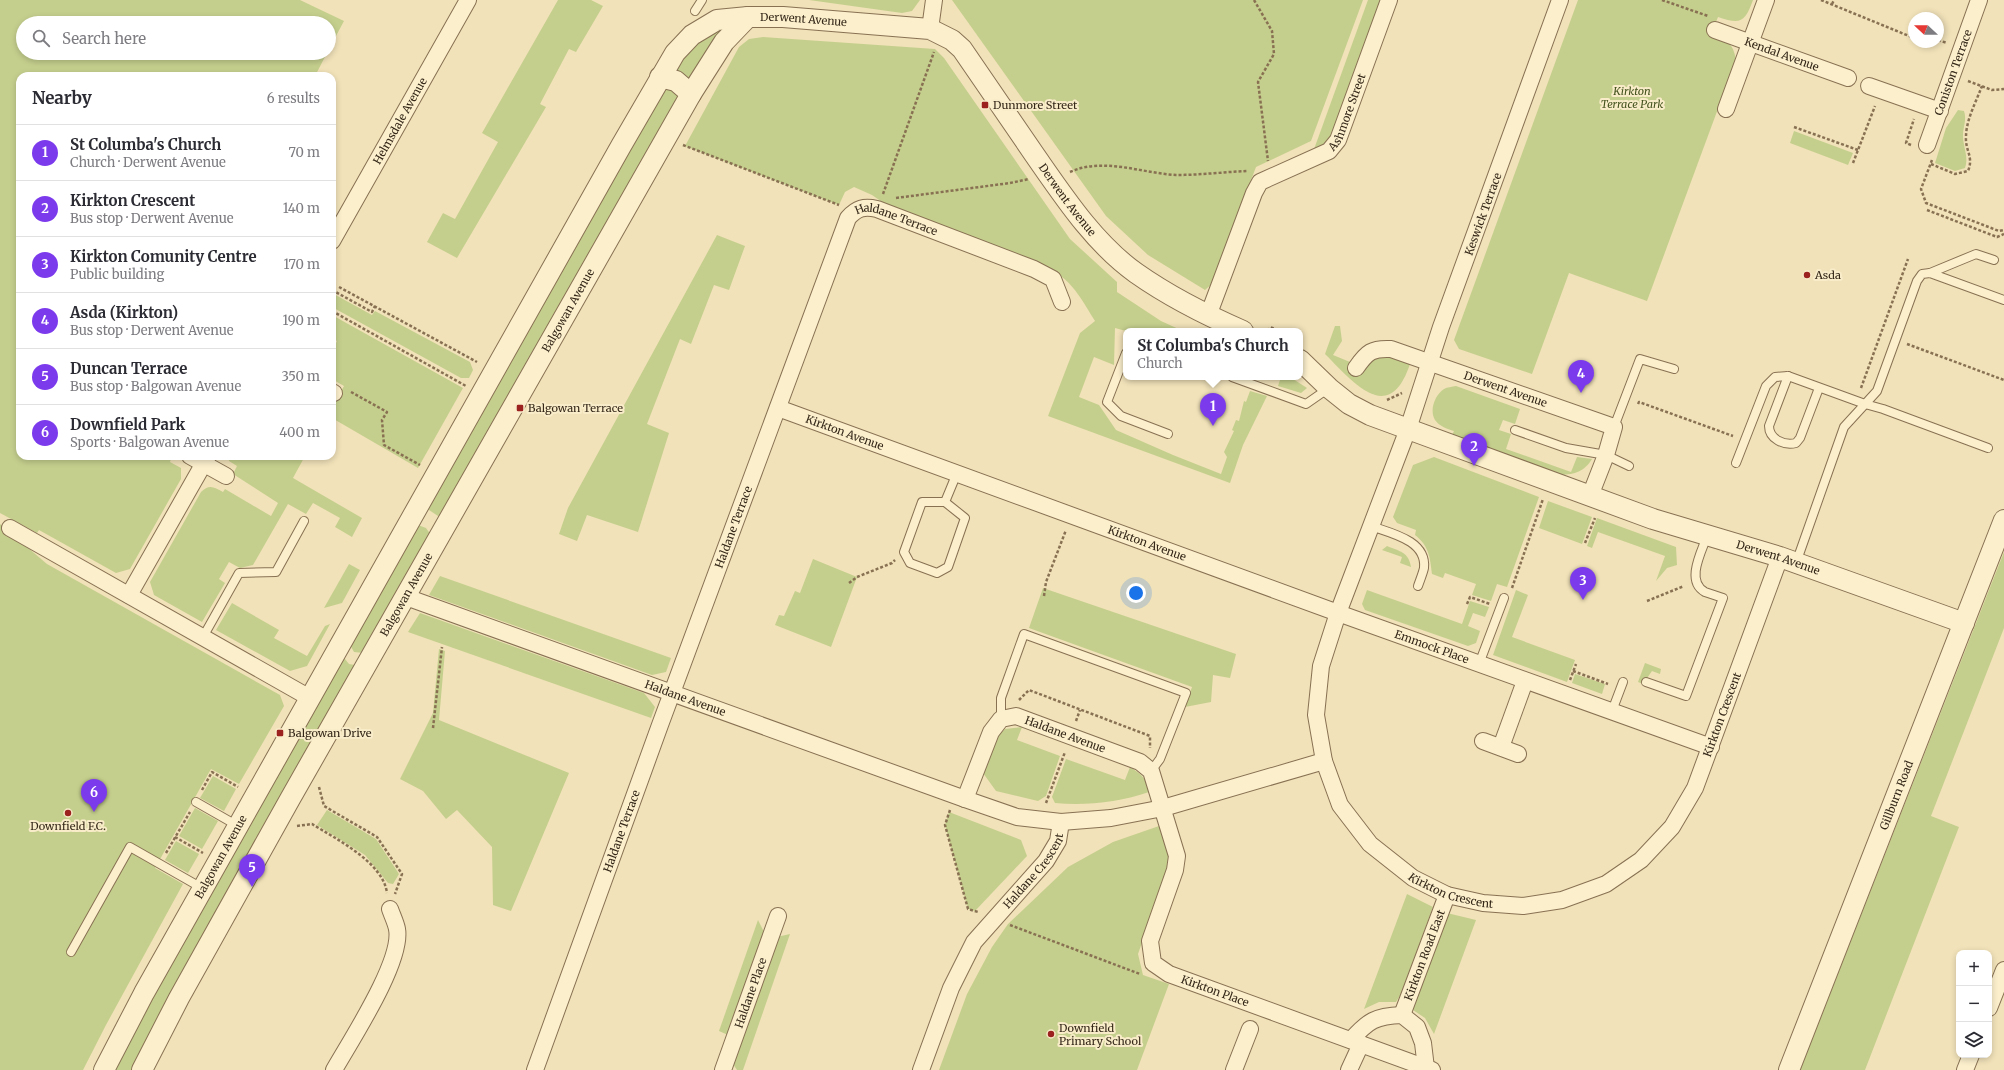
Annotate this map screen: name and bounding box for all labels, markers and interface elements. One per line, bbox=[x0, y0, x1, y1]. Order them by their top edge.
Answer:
street label: Derwent Avenue bbox=[760, 10, 848, 29]
north arrow bbox=[1908, 12, 1944, 48]
search box bbox=[16, 16, 336, 60]
icon: search bbox=[30, 27, 52, 49]
street label: Coniston Terrace bbox=[1931, 27, 1975, 117]
text: Search here bbox=[62, 29, 146, 48]
street label: Kendal Avenue bbox=[1743, 34, 1821, 74]
street label: Ashmore Street bbox=[1324, 71, 1369, 154]
street label: Helmsdale Avenue bbox=[370, 75, 430, 167]
park label: Kirkton Terrace Park bbox=[1601, 84, 1663, 111]
text: Nearby bbox=[32, 87, 92, 109]
text: 6 results bbox=[267, 90, 320, 107]
place label: Dunmore Street bbox=[993, 98, 1078, 112]
marker: Dunmore Street bbox=[980, 100, 990, 110]
text: St Columba's Church bbox=[70, 135, 221, 154]
text: 1 bbox=[42, 144, 48, 161]
text: 70 m bbox=[289, 144, 320, 161]
text: Church · Derwent Avenue bbox=[70, 154, 226, 171]
street label: Derwent Avenue bbox=[1036, 161, 1099, 239]
street label: Keswick Terrace bbox=[1462, 171, 1505, 257]
text: Kirkton Crescent bbox=[70, 191, 195, 210]
text: 2 bbox=[41, 200, 49, 217]
text: 140 m bbox=[283, 200, 320, 217]
street label: Haldane Terrace bbox=[853, 201, 940, 239]
text: Bus stop · Derwent Avenue bbox=[70, 210, 234, 227]
text: Kirkton Comunity Centre bbox=[70, 247, 257, 266]
text: 3 bbox=[41, 256, 49, 273]
text: 170 m bbox=[283, 256, 320, 273]
text: Public building bbox=[70, 266, 164, 283]
street label: Balgowan Avenue bbox=[539, 266, 597, 354]
place label: Asda bbox=[1814, 268, 1841, 282]
marker: Asda bbox=[1802, 270, 1812, 280]
text: Asda (Kirkton) bbox=[70, 303, 178, 322]
text: 4 bbox=[41, 312, 49, 329]
text: 190 m bbox=[283, 312, 320, 329]
text: Bus stop · Derwent Avenue bbox=[70, 322, 234, 339]
popup bbox=[1123, 328, 1303, 380]
text: St Columba's Church bbox=[1137, 336, 1289, 355]
text: Church bbox=[1137, 355, 1183, 372]
text: Duncan Terrace bbox=[70, 359, 187, 378]
pin: 4 bbox=[1568, 360, 1594, 393]
text: 5 bbox=[41, 368, 49, 385]
text: 350 m bbox=[282, 368, 320, 385]
street label: Derwent Avenue bbox=[1462, 368, 1549, 410]
text: Bus stop · Balgowan Avenue bbox=[70, 378, 241, 395]
pin: 1 bbox=[1200, 393, 1226, 426]
place label: Balgowan Terrace bbox=[528, 401, 623, 415]
marker: Balgowan Terrace bbox=[515, 403, 525, 413]
street label: Kirkton Avenue bbox=[804, 412, 886, 453]
text: Downfield Park bbox=[70, 415, 185, 434]
text: 6 bbox=[41, 424, 49, 441]
text: 400 m bbox=[279, 424, 320, 441]
pin: 2 bbox=[1461, 433, 1487, 466]
text: Sports · Balgowan Avenue bbox=[70, 434, 229, 451]
street label: Haldane Terrace bbox=[712, 484, 755, 570]
street label: Kirkton Avenue bbox=[1106, 522, 1188, 564]
street label: Derwent Avenue bbox=[1735, 537, 1822, 578]
street label: Balgowan Avenue bbox=[377, 550, 436, 639]
pin: 3 bbox=[1570, 567, 1596, 600]
your location bbox=[1126, 583, 1146, 603]
street label: Emmock Place bbox=[1393, 627, 1471, 667]
street label: Kirkton Crescent bbox=[1700, 670, 1744, 759]
street label: Haldane Avenue bbox=[643, 677, 728, 719]
street label: Haldane Avenue bbox=[1023, 713, 1108, 756]
place label: Balgowan Drive bbox=[288, 726, 372, 740]
marker: Balgowan Drive bbox=[275, 728, 285, 738]
street label: Gillburn Road bbox=[1877, 758, 1916, 832]
pin: 6 bbox=[81, 779, 107, 812]
street label: Haldane Terrace bbox=[600, 788, 643, 874]
marker: Downfield F.C. bbox=[63, 808, 73, 818]
street label: Balgowan Avenue bbox=[192, 812, 250, 901]
place label: Downfield F.C. bbox=[30, 819, 106, 833]
street label: Haldane Crescent bbox=[1000, 832, 1066, 911]
pin: 5 bbox=[239, 854, 265, 887]
street label: Kirkton Crescent bbox=[1405, 870, 1494, 911]
street label: Kirkton Road East bbox=[1401, 907, 1448, 1002]
map controls bbox=[1956, 950, 1992, 1058]
button: + bbox=[1956, 950, 1992, 986]
street label: Haldane Place bbox=[732, 955, 770, 1030]
street label: Kirkton Place bbox=[1179, 972, 1251, 1010]
button: − bbox=[1956, 986, 1992, 1022]
place label: Downfield Primary School bbox=[1059, 1021, 1142, 1048]
button: layers bbox=[1956, 1022, 1992, 1058]
marker: Downfield Primary School bbox=[1046, 1029, 1056, 1039]

